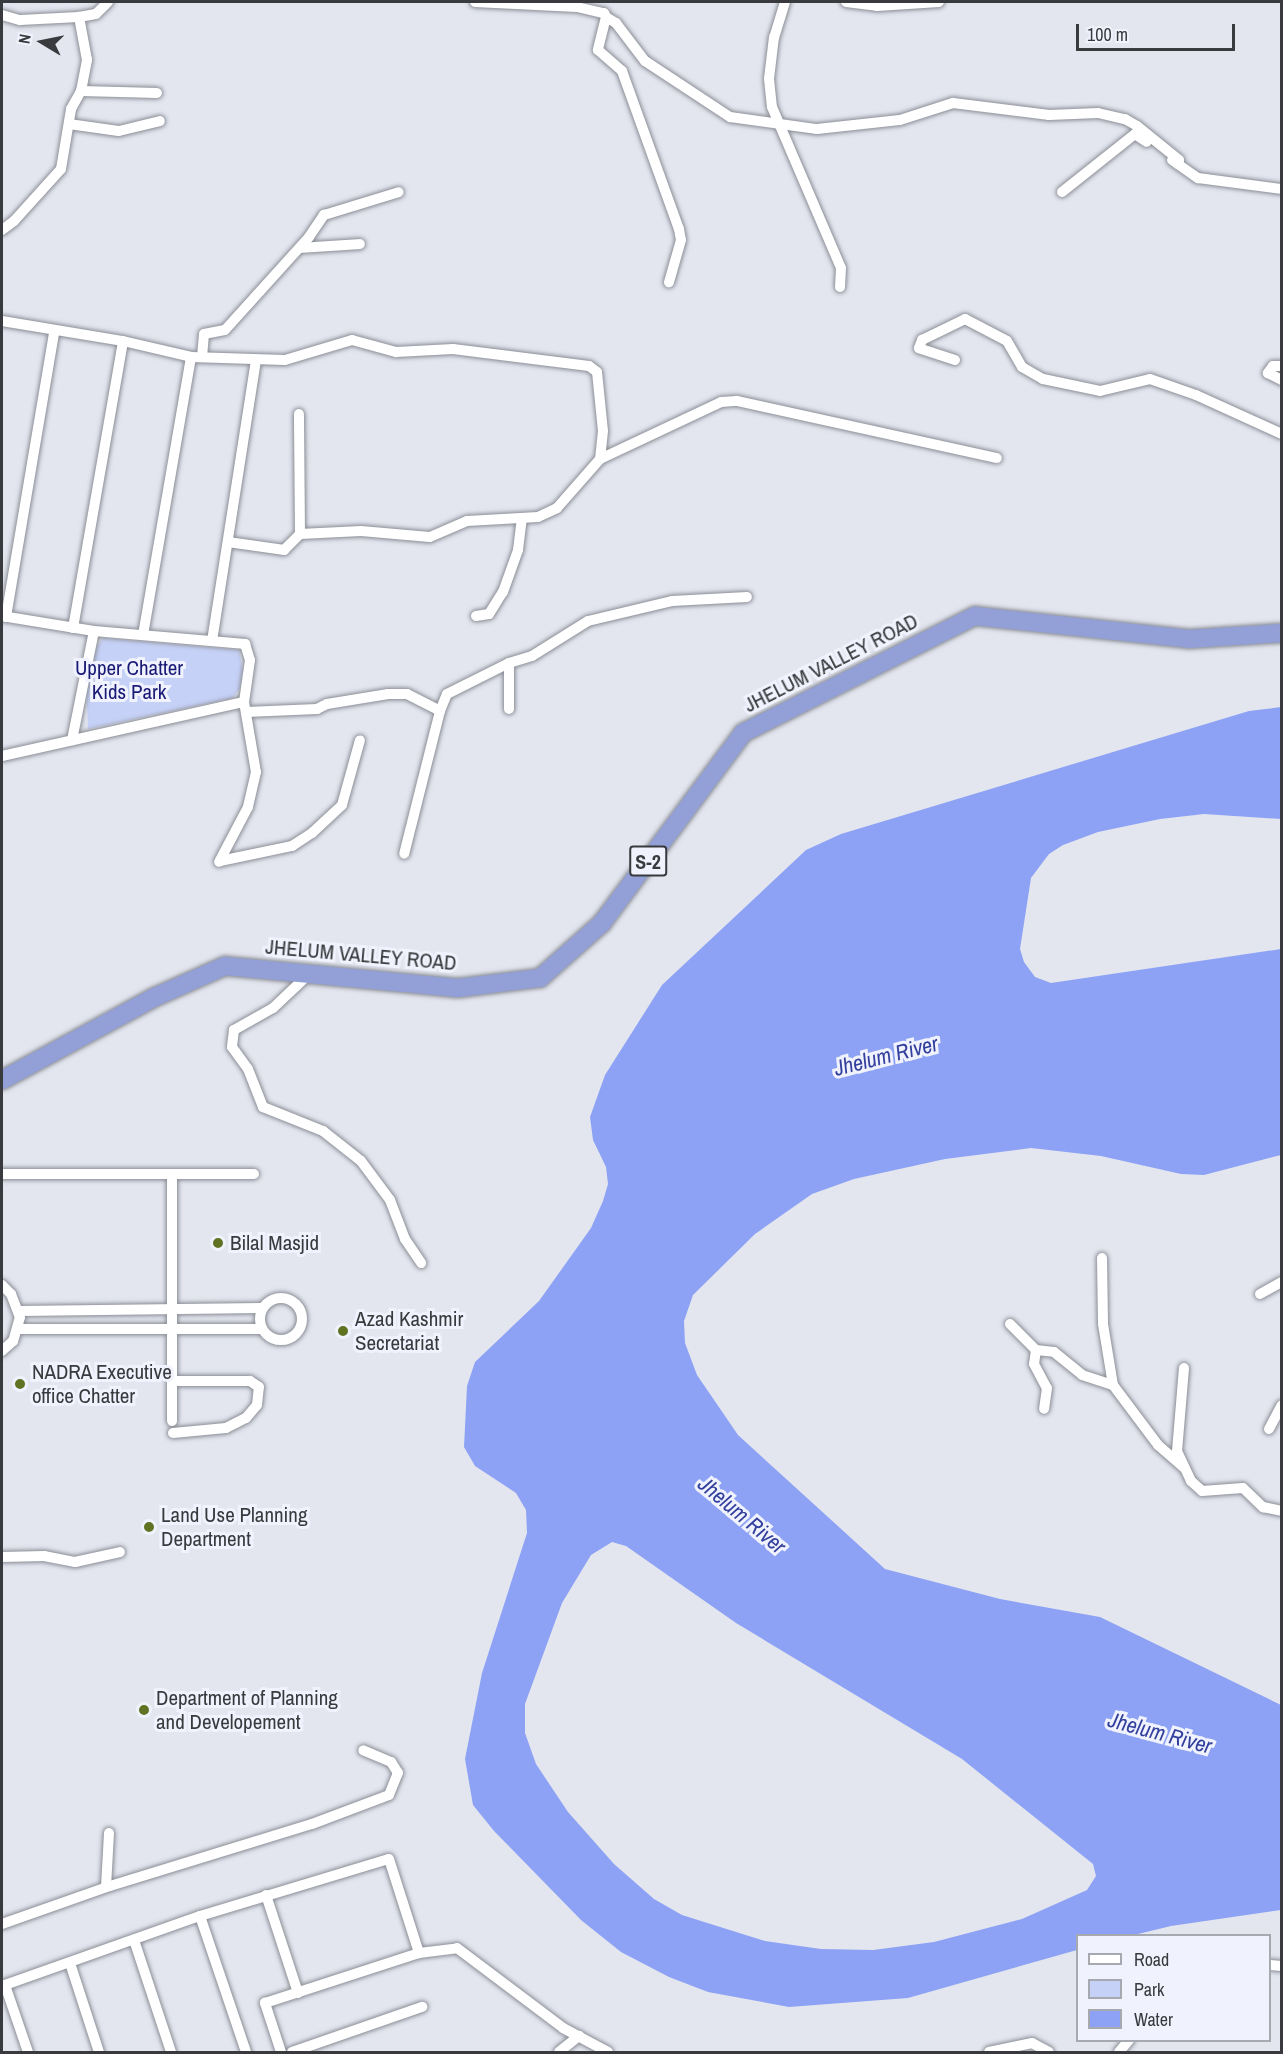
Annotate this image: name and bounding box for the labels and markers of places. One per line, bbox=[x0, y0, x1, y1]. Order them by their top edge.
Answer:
place label: Bilal Masjid bbox=[230, 1230, 319, 1256]
marker: Bilal Masjid bbox=[211, 1236, 225, 1250]
place label: Azad Kashmir Secretariat bbox=[355, 1306, 463, 1356]
marker: Azad Kashmir Secretariat bbox=[336, 1324, 350, 1338]
place label: NADRA Executive office Chatter bbox=[32, 1359, 173, 1409]
marker: NADRA Executive office Chatter bbox=[13, 1377, 27, 1391]
place label: Land Use Planning Department bbox=[161, 1502, 307, 1552]
marker: Land Use Planning Department bbox=[142, 1520, 156, 1534]
place label: Department of Planning and Developement bbox=[156, 1685, 338, 1735]
marker: Department of Planning and Developement bbox=[137, 1703, 151, 1717]

